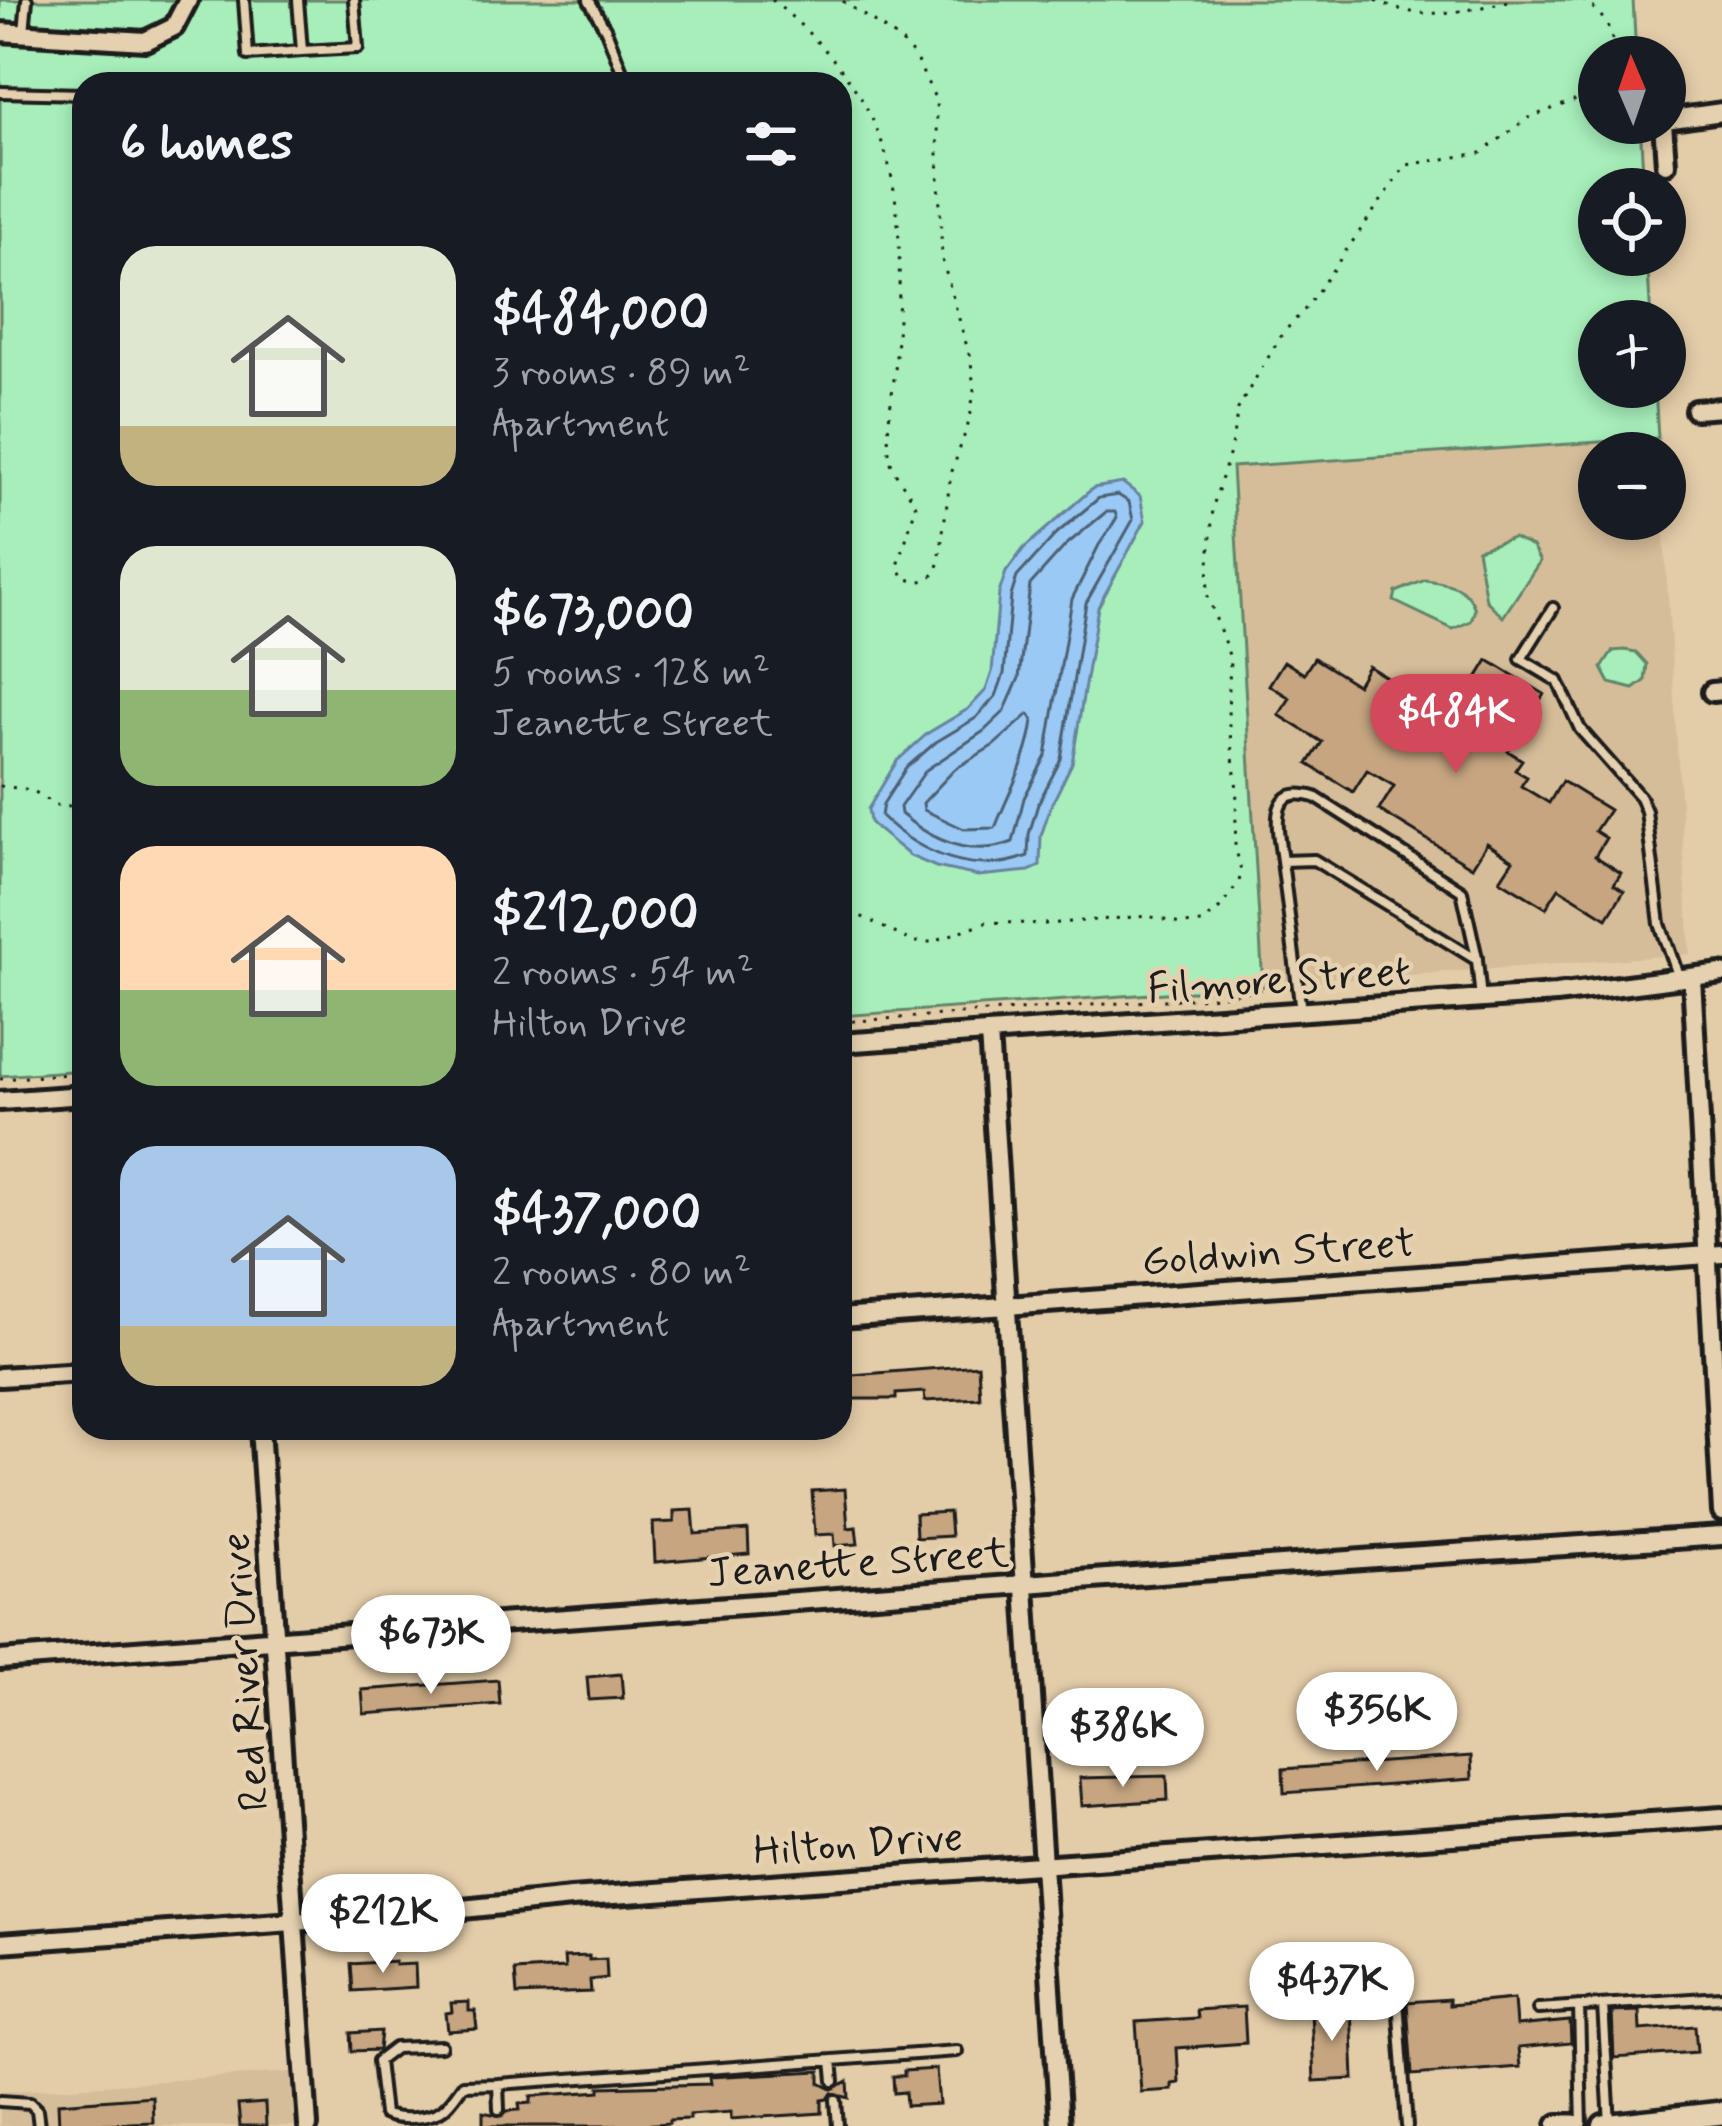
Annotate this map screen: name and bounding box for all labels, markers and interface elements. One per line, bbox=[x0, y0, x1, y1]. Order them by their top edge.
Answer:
north arrow bbox=[1578, 36, 1686, 144]
map controls bbox=[1578, 36, 1686, 540]
text: 6 homes bbox=[120, 111, 293, 177]
icon: filters bbox=[738, 111, 804, 177]
button: locate bbox=[1578, 168, 1686, 276]
text: $484,000 bbox=[492, 282, 709, 348]
icon: home bbox=[216, 294, 360, 438]
button: + bbox=[1578, 300, 1686, 408]
text: 3 rooms · 89 m² bbox=[492, 348, 751, 399]
text: Apartment bbox=[492, 399, 669, 450]
button: − bbox=[1578, 432, 1686, 540]
text: $673,000 bbox=[492, 582, 694, 648]
icon: home bbox=[216, 594, 360, 738]
text: 5 rooms · 128 m² bbox=[492, 648, 770, 699]
pin: $484K bbox=[1372, 674, 1540, 776]
text: $484K bbox=[1397, 687, 1515, 738]
text: Jeanette Street bbox=[492, 699, 773, 750]
text: $212,000 bbox=[492, 882, 699, 948]
icon: home bbox=[216, 894, 360, 1038]
street label: Filmore Street bbox=[1146, 945, 1413, 1018]
text: 2 rooms · 54 m² bbox=[492, 948, 754, 999]
text: Hilton Drive bbox=[492, 999, 687, 1050]
text: $437,000 bbox=[492, 1182, 701, 1248]
icon: home bbox=[216, 1194, 360, 1338]
street label: Goldwin Street bbox=[1140, 1217, 1417, 1290]
text: 2 rooms · 80 m² bbox=[492, 1248, 751, 1299]
text: Apartment bbox=[492, 1299, 669, 1350]
street label: Jeanette Street bbox=[705, 1526, 1011, 1602]
street label: Red River Drive bbox=[209, 1531, 284, 1813]
pin: $673K bbox=[347, 1595, 515, 1697]
text: $673K bbox=[378, 1608, 484, 1659]
pin: $356K bbox=[1293, 1672, 1461, 1774]
text: $356K bbox=[1323, 1685, 1431, 1736]
pin: $386K bbox=[1039, 1688, 1207, 1790]
text: $386K bbox=[1069, 1701, 1177, 1752]
street label: Hilton Drive bbox=[752, 1811, 965, 1880]
pin: $212K bbox=[299, 1874, 467, 1976]
text: $212K bbox=[328, 1887, 438, 1938]
pin: $437K bbox=[1248, 1942, 1416, 2044]
text: $437K bbox=[1276, 1955, 1388, 2006]

